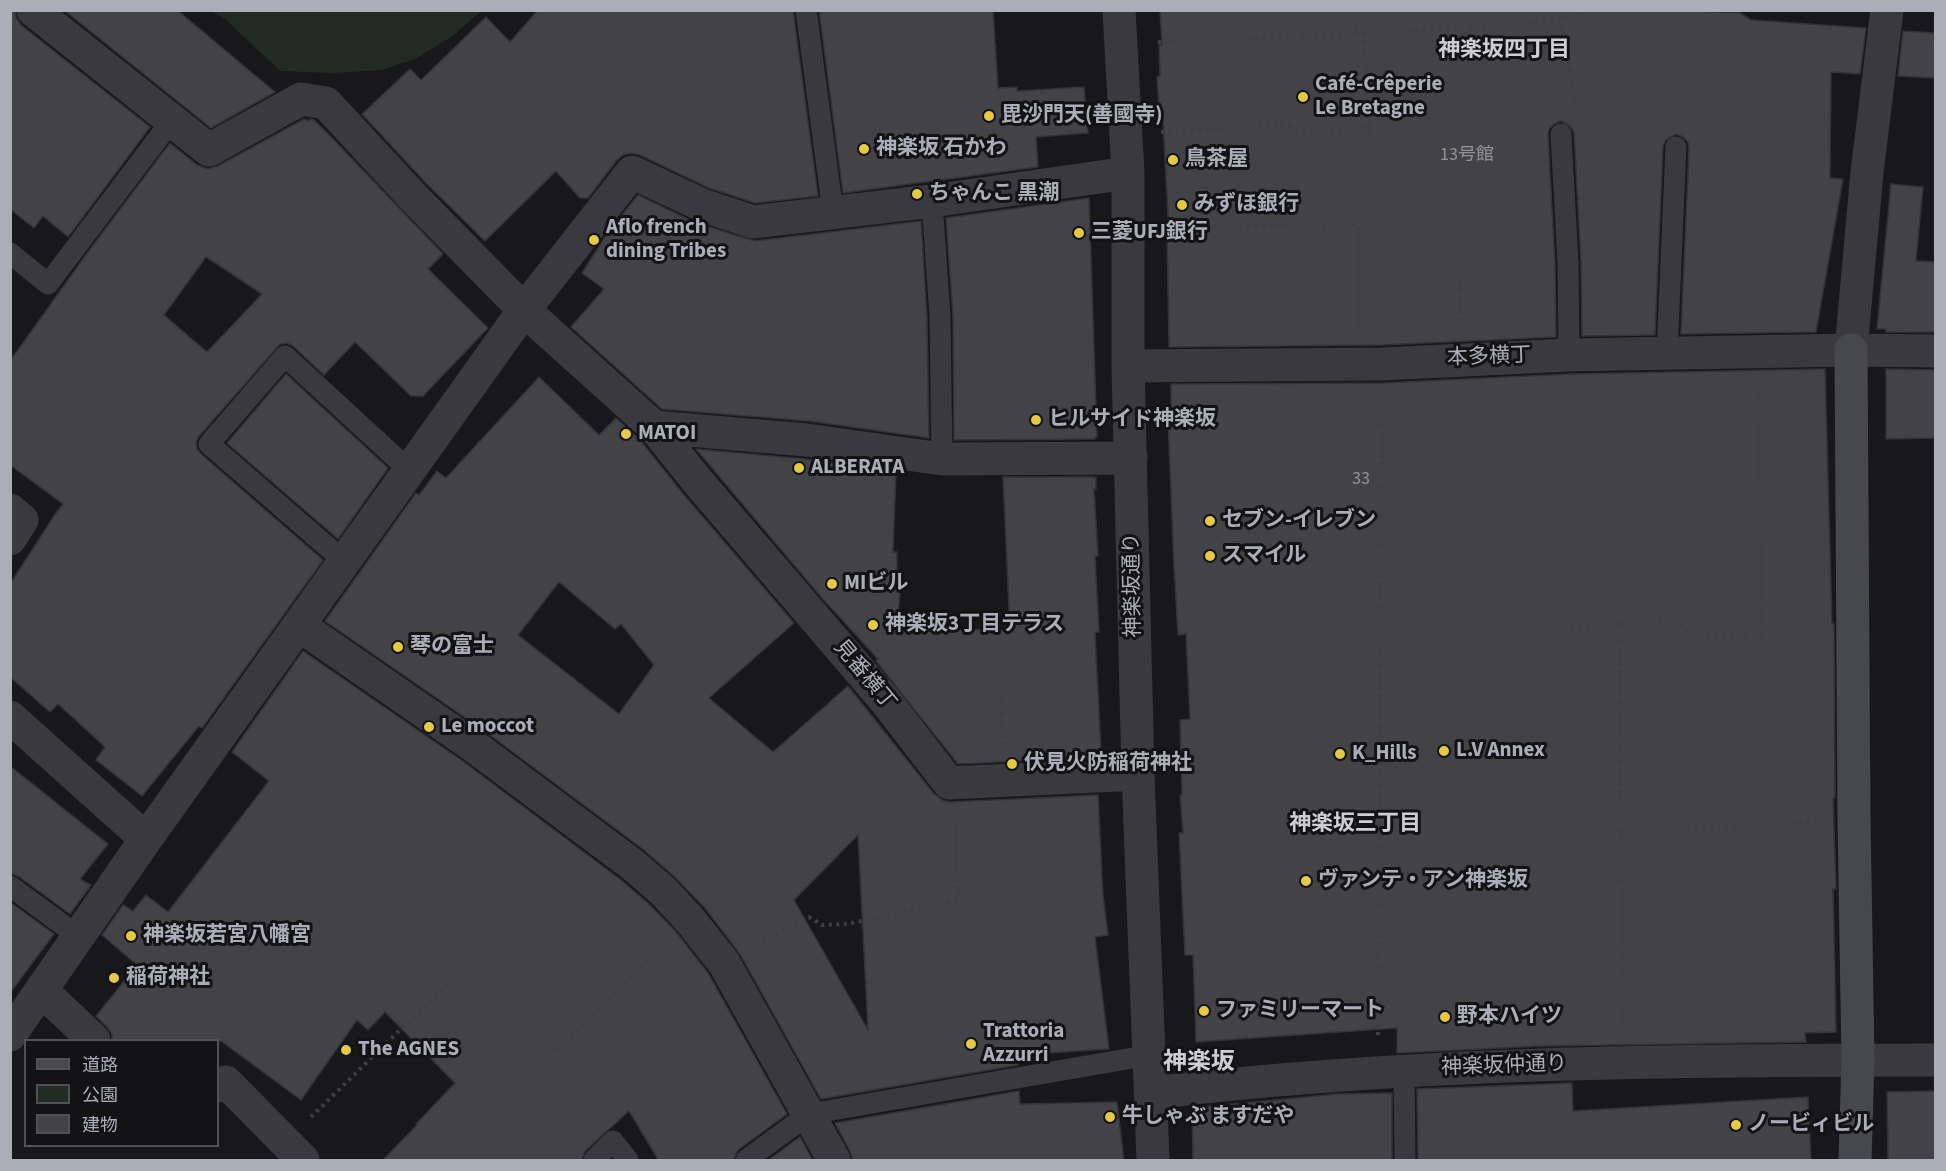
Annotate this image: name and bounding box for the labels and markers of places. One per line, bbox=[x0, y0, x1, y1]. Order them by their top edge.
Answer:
place label: Café-Crêperie Le Bretagne bbox=[1315, 72, 1442, 122]
marker: Café-Crêperie Le Bretagne bbox=[1296, 90, 1310, 104]
place label: 毘沙門天(善國寺) bbox=[1001, 103, 1162, 129]
marker: 毘沙門天(善國寺) bbox=[982, 109, 996, 123]
place label: 神楽坂 石かわ bbox=[876, 136, 1006, 162]
marker: 神楽坂 石かわ bbox=[857, 142, 871, 156]
place label: 鳥茶屋 bbox=[1185, 147, 1248, 173]
marker: 鳥茶屋 bbox=[1166, 153, 1180, 167]
place label: ちゃんこ 黒潮 bbox=[929, 181, 1059, 207]
marker: ちゃんこ 黒潮 bbox=[910, 187, 924, 201]
place label: みずほ銀行 bbox=[1194, 192, 1299, 218]
marker: みずほ銀行 bbox=[1175, 198, 1189, 212]
place label: Aflo french dining Tribes bbox=[606, 215, 726, 265]
place label: 三菱UFJ銀行 bbox=[1091, 220, 1208, 246]
marker: 三菱UFJ銀行 bbox=[1072, 226, 1086, 240]
marker: Aflo french dining Tribes bbox=[587, 233, 601, 247]
place label: ヒルサイド神楽坂 bbox=[1048, 407, 1216, 433]
marker: ヒルサイド神楽坂 bbox=[1029, 413, 1043, 427]
place label: MATOI bbox=[638, 421, 696, 447]
marker: MATOI bbox=[619, 427, 633, 441]
place label: ALBERATA bbox=[811, 455, 904, 481]
marker: ALBERATA bbox=[792, 461, 806, 475]
place label: セブン-イレブン bbox=[1222, 508, 1376, 534]
marker: セブン-イレブン bbox=[1203, 514, 1217, 528]
place label: スマイル bbox=[1222, 543, 1306, 569]
marker: スマイル bbox=[1203, 549, 1217, 563]
place label: MIビル bbox=[844, 571, 908, 597]
marker: MIビル bbox=[825, 577, 839, 591]
place label: 神楽坂3丁目テラス bbox=[885, 612, 1064, 638]
marker: 神楽坂3丁目テラス bbox=[866, 618, 880, 632]
place label: 琴の富士 bbox=[410, 634, 494, 660]
marker: 琴の富士 bbox=[391, 640, 405, 654]
place label: Le moccot bbox=[441, 714, 534, 740]
marker: Le moccot bbox=[422, 720, 436, 734]
place label: L.V Annex bbox=[1456, 738, 1545, 764]
place label: K_Hills bbox=[1352, 741, 1417, 767]
marker: L.V Annex bbox=[1437, 744, 1451, 758]
marker: K_Hills bbox=[1333, 747, 1347, 761]
place label: 伏見火防稲荷神社 bbox=[1024, 751, 1192, 777]
marker: 伏見火防稲荷神社 bbox=[1005, 757, 1019, 771]
place label: ヴァンテ・アン神楽坂 bbox=[1318, 868, 1528, 894]
marker: ヴァンテ・アン神楽坂 bbox=[1299, 874, 1313, 888]
place label: 神楽坂若宮八幡宮 bbox=[143, 923, 311, 949]
marker: 神楽坂若宮八幡宮 bbox=[124, 929, 138, 943]
place label: 稲荷神社 bbox=[126, 965, 210, 991]
marker: 稲荷神社 bbox=[107, 971, 121, 985]
place label: ファミリーマート bbox=[1216, 998, 1384, 1024]
marker: ファミリーマート bbox=[1197, 1004, 1211, 1018]
place label: 野本ハイツ bbox=[1457, 1004, 1562, 1030]
marker: 野本ハイツ bbox=[1438, 1010, 1452, 1024]
place label: Trattoria Azzurri bbox=[983, 1019, 1064, 1069]
place label: The AGNES bbox=[358, 1037, 459, 1063]
marker: Trattoria Azzurri bbox=[964, 1037, 978, 1051]
marker: The AGNES bbox=[339, 1043, 353, 1057]
place label: 牛しゃぶ ますだや bbox=[1122, 1104, 1294, 1130]
marker: 牛しゃぶ ますだや bbox=[1103, 1110, 1117, 1124]
place label: ノービィビル bbox=[1748, 1112, 1874, 1138]
marker: ノービィビル bbox=[1729, 1118, 1743, 1132]

